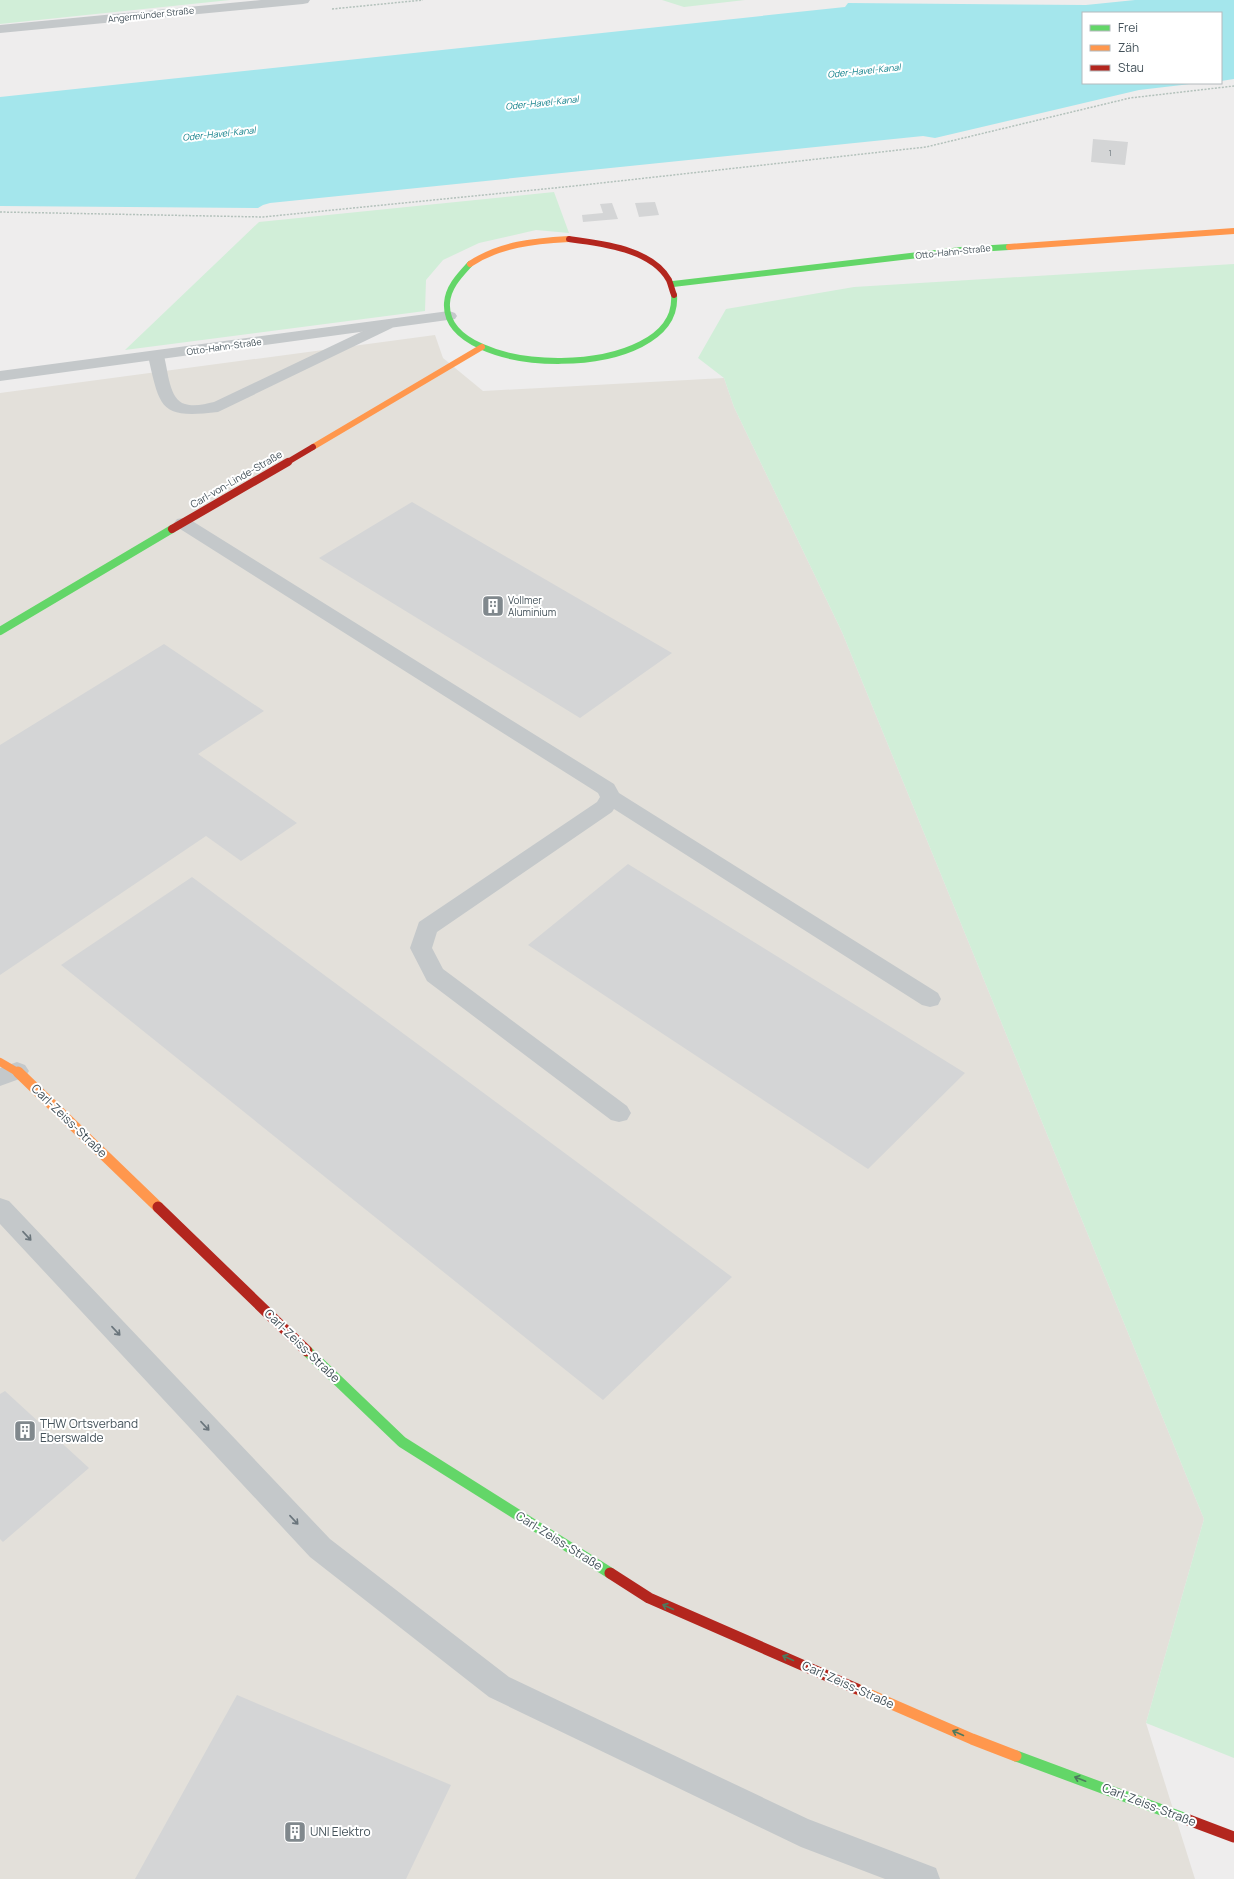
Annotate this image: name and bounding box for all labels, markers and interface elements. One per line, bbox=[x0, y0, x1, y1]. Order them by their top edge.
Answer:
street label: Angermünder Straße bbox=[107, 4, 195, 25]
legend bbox=[1082, 12, 1222, 84]
text: Frei bbox=[1118, 19, 1138, 36]
text: Zäh bbox=[1118, 39, 1139, 56]
text: Stau bbox=[1118, 59, 1144, 76]
water label: Oder-Havel-Kanal bbox=[827, 60, 903, 81]
water label: Oder-Havel-Kanal bbox=[505, 92, 581, 113]
water label: Oder-Havel-Kanal bbox=[182, 123, 258, 144]
house number: 1 bbox=[1108, 147, 1112, 158]
street label: Otto-Hahn-Straße bbox=[915, 241, 991, 262]
street label: Otto-Hahn-Straße bbox=[185, 335, 262, 358]
street label: Carl-von-Linde-Straße bbox=[187, 447, 285, 511]
building icon: Vollmer Aluminium bbox=[480, 593, 506, 619]
place label: Vollmer Aluminium bbox=[508, 593, 556, 619]
street label: Carl-Zeiss-Straße bbox=[28, 1080, 111, 1161]
one-way arrow bbox=[22, 1231, 32, 1241]
street label: Carl-Zeiss-Straße bbox=[261, 1305, 344, 1386]
one-way arrow bbox=[111, 1326, 121, 1336]
place label: THW Ortsverband Eberswalde bbox=[40, 1415, 138, 1446]
building icon: THW Ortsverband Eberswalde bbox=[12, 1418, 38, 1444]
one-way arrow bbox=[200, 1421, 210, 1431]
street label: Carl-Zeiss-Straße bbox=[513, 1507, 606, 1574]
one-way arrow bbox=[289, 1515, 299, 1525]
one-way arrow bbox=[663, 1602, 675, 1610]
one-way arrow bbox=[782, 1654, 794, 1662]
street label: Carl-Zeiss-Straße bbox=[799, 1657, 897, 1713]
one-way arrow bbox=[953, 1729, 965, 1736]
one-way arrow bbox=[1074, 1775, 1086, 1783]
street label: Carl-Zeiss-Straße bbox=[1100, 1779, 1199, 1830]
building icon: UNI Elektro bbox=[282, 1819, 308, 1845]
place label: UNI Elektro bbox=[310, 1823, 371, 1840]

